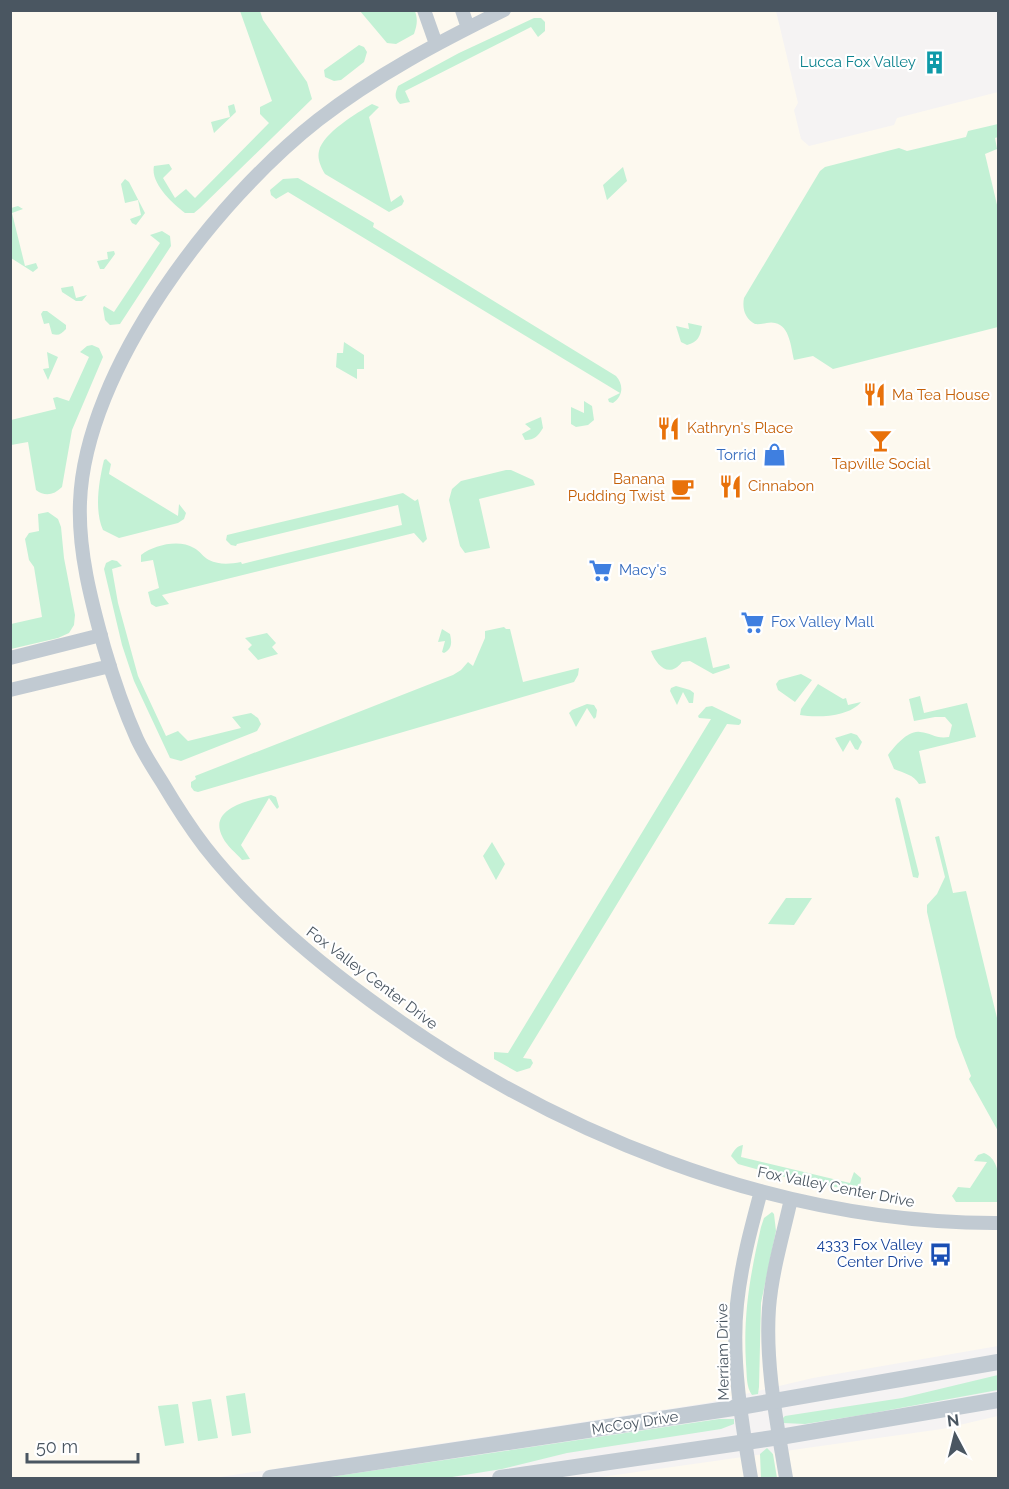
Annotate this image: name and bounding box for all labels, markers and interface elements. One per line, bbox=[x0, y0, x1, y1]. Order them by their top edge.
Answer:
building icon: Lucca Fox Valley bbox=[921, 49, 947, 75]
place label: Lucca Fox Valley bbox=[800, 53, 916, 71]
restaurant icon: Ma Tea House bbox=[861, 382, 887, 408]
place label: Ma Tea House bbox=[892, 386, 990, 404]
restaurant icon: Kathryn's Place bbox=[656, 415, 682, 441]
place label: Kathryn's Place bbox=[687, 419, 793, 437]
bar icon: Tapville Social bbox=[868, 427, 894, 453]
shop icon: Torrid bbox=[761, 442, 787, 468]
place label: Torrid bbox=[716, 446, 756, 464]
place label: Tapville Social bbox=[832, 455, 931, 473]
place label: Banana Pudding Twist bbox=[568, 470, 665, 505]
restaurant icon: Cinnabon bbox=[717, 473, 743, 499]
cafe icon: Banana Pudding Twist bbox=[670, 475, 696, 501]
place label: Cinnabon bbox=[748, 477, 814, 495]
supermarket icon: Macy's bbox=[588, 557, 614, 583]
place label: Macy's bbox=[619, 561, 667, 579]
supermarket icon: Fox Valley Mall bbox=[740, 609, 766, 635]
place label: Fox Valley Mall bbox=[771, 613, 875, 631]
street label: Fox Valley Center Drive bbox=[303, 923, 441, 1033]
street label: Fox Valley Center Drive bbox=[756, 1163, 916, 1211]
place label: 4333 Fox Valley Center Drive bbox=[817, 1236, 923, 1271]
bus stop icon: 4333 Fox Valley Center Drive bbox=[928, 1241, 954, 1267]
street label: Merriam Drive bbox=[713, 1303, 733, 1401]
north arrow bbox=[925, 1405, 985, 1465]
street label: McCoy Drive bbox=[590, 1407, 680, 1439]
text: N bbox=[946, 1410, 960, 1431]
scale bar bbox=[27, 1426, 138, 1464]
text: 50 m bbox=[36, 1436, 78, 1457]

